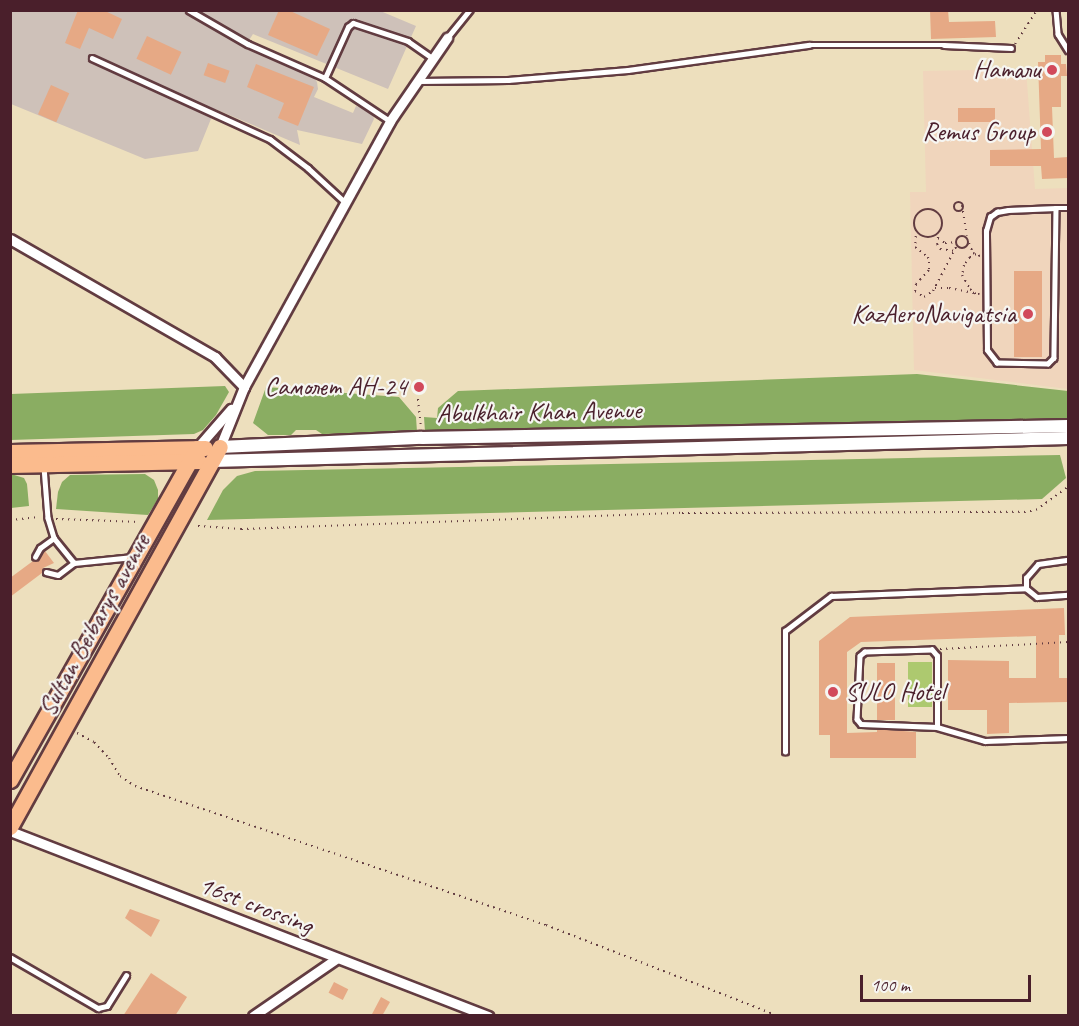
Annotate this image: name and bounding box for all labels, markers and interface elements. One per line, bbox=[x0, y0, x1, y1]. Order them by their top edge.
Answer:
place label: Натали bbox=[973, 54, 1040, 86]
marker: Натали bbox=[1045, 63, 1059, 77]
place label: Remus Group bbox=[923, 116, 1035, 148]
marker: Remus Group bbox=[1040, 125, 1054, 139]
place label: KazAeroNavigatsia bbox=[851, 298, 1016, 330]
marker: KazAeroNavigatsia bbox=[1021, 307, 1035, 321]
place label: Самолет АН-24 bbox=[265, 371, 407, 403]
marker: Самолет АН-24 bbox=[412, 380, 426, 394]
street label: Abulkhair Khan Avenue bbox=[436, 395, 642, 429]
street label: Sultan Beibarys avenue bbox=[31, 529, 157, 721]
place label: SULO Hotel bbox=[845, 676, 945, 708]
marker: SULO Hotel bbox=[826, 685, 840, 699]
street label: 16st crossing bbox=[195, 869, 317, 941]
scale bar bbox=[863, 963, 1034, 1001]
text: 100 m bbox=[871, 974, 910, 996]

